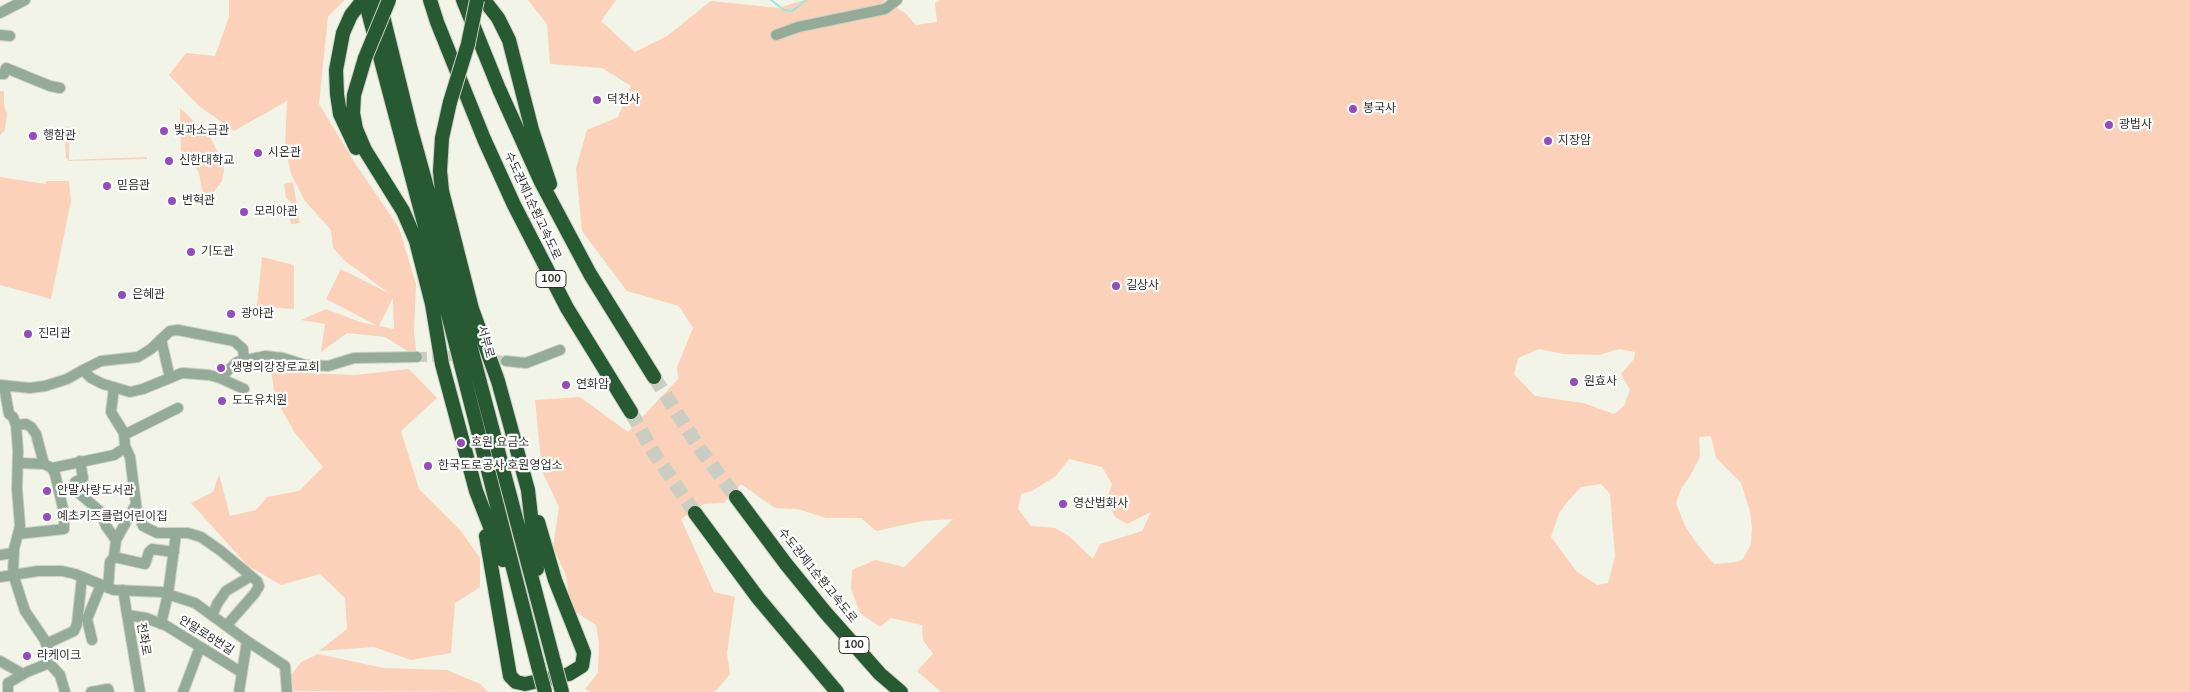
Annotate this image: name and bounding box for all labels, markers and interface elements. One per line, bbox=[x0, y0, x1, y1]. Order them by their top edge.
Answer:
place label: 덕천사 bbox=[607, 93, 640, 107]
marker: 덕천사 bbox=[591, 94, 603, 106]
place label: 봉국사 bbox=[1363, 102, 1396, 116]
marker: 봉국사 bbox=[1347, 103, 1359, 115]
place label: 광법사 bbox=[2119, 118, 2152, 132]
marker: 광법사 bbox=[2103, 119, 2115, 131]
place label: 빛과소금관 bbox=[174, 124, 229, 138]
marker: 빛과소금관 bbox=[158, 125, 170, 137]
place label: 행함관 bbox=[43, 129, 76, 143]
marker: 행함관 bbox=[27, 130, 39, 142]
place label: 지장암 bbox=[1558, 134, 1591, 148]
marker: 지장암 bbox=[1542, 135, 1554, 147]
place label: 시온관 bbox=[268, 146, 301, 160]
marker: 시온관 bbox=[252, 147, 264, 159]
street label: 수도권제1순환고속도로 bbox=[501, 150, 563, 262]
place label: 신한대학교 bbox=[179, 154, 234, 168]
marker: 신한대학교 bbox=[163, 155, 175, 167]
place label: 믿음관 bbox=[117, 179, 150, 193]
marker: 믿음관 bbox=[101, 180, 113, 192]
place label: 변혁관 bbox=[182, 194, 215, 208]
marker: 변혁관 bbox=[166, 195, 178, 207]
place label: 모리아관 bbox=[254, 205, 298, 219]
marker: 모리아관 bbox=[238, 206, 250, 218]
place label: 기도관 bbox=[201, 245, 234, 259]
marker: 기도관 bbox=[185, 246, 197, 258]
road number: 100 bbox=[536, 270, 566, 288]
place label: 길상사 bbox=[1126, 279, 1159, 293]
marker: 길상사 bbox=[1110, 280, 1122, 292]
place label: 은혜관 bbox=[132, 288, 165, 302]
marker: 은혜관 bbox=[116, 289, 128, 301]
place label: 광야관 bbox=[241, 307, 274, 321]
marker: 광야관 bbox=[225, 308, 237, 320]
street label: 서부로 bbox=[474, 324, 496, 360]
place label: 진리관 bbox=[38, 327, 71, 341]
marker: 진리관 bbox=[22, 328, 34, 340]
place label: 생명의강장로교회 bbox=[231, 361, 319, 375]
marker: 생명의강장로교회 bbox=[215, 362, 227, 374]
place label: 원효사 bbox=[1584, 375, 1617, 389]
marker: 원효사 bbox=[1568, 376, 1580, 388]
place label: 연화암 bbox=[576, 378, 609, 392]
marker: 연화암 bbox=[560, 379, 572, 391]
place label: 도도유치원 bbox=[232, 394, 287, 408]
marker: 도도유치원 bbox=[216, 395, 228, 407]
place label: 호원 요금소 bbox=[471, 436, 529, 450]
marker: 호원 요금소 bbox=[455, 437, 467, 449]
place label: 한국도로공사 호원영업소 bbox=[438, 459, 563, 473]
marker: 한국도로공사 호원영업소 bbox=[422, 460, 434, 472]
place label: 안말사랑도서관 bbox=[57, 484, 134, 498]
marker: 안말사랑도서관 bbox=[41, 485, 53, 497]
place label: 영산법화사 bbox=[1073, 497, 1128, 511]
marker: 영산법화사 bbox=[1057, 498, 1069, 510]
place label: 예초키즈클럽어린이집 bbox=[57, 510, 167, 524]
marker: 예초키즈클럽어린이집 bbox=[41, 511, 53, 523]
street label: 수도권제1순환고속도로 bbox=[774, 526, 860, 626]
street label: 안말로8번길 bbox=[176, 613, 236, 659]
street label: 전좌로 bbox=[133, 621, 153, 657]
road number: 100 bbox=[839, 636, 869, 654]
place label: 라케이크 bbox=[37, 649, 81, 663]
marker: 라케이크 bbox=[21, 650, 33, 662]

